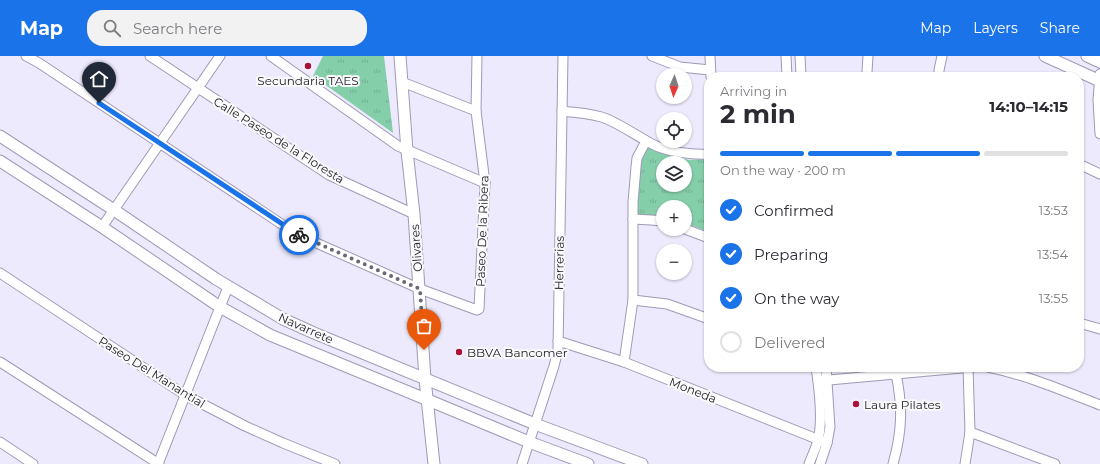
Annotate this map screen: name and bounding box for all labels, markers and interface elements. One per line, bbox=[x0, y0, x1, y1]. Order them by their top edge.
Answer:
search box bbox=[87, 10, 367, 46]
text: Map bbox=[20, 17, 63, 40]
icon: search bbox=[101, 17, 123, 39]
text: Search here bbox=[133, 19, 222, 38]
text: Map bbox=[920, 19, 951, 37]
text: Layers bbox=[973, 19, 1018, 37]
text: Share bbox=[1040, 19, 1080, 37]
marker: Secundaria TAES bbox=[303, 61, 313, 71]
pin bbox=[82, 62, 116, 103]
icon: home bbox=[88, 68, 110, 90]
north arrow bbox=[656, 68, 692, 104]
map controls bbox=[656, 68, 692, 280]
place label: Secundaria TAES bbox=[257, 73, 359, 88]
text: Arriving in bbox=[720, 83, 787, 99]
street label: Calle Paseo de la Floresta bbox=[211, 94, 347, 186]
text: 14:10–14:15 bbox=[989, 97, 1068, 116]
text: 2 min bbox=[720, 98, 796, 130]
button: locate bbox=[656, 112, 692, 148]
button: layers bbox=[656, 156, 692, 192]
text: On the way · 200 m bbox=[720, 162, 846, 178]
street label: Paseo De la Ribera bbox=[473, 175, 491, 287]
icon: check bbox=[720, 199, 742, 221]
button: + bbox=[656, 200, 692, 236]
text: Confirmed bbox=[754, 201, 834, 220]
text: 13:53 bbox=[1039, 202, 1068, 218]
courier bbox=[279, 215, 319, 255]
icon: bike bbox=[288, 224, 310, 246]
street label: Olivares bbox=[407, 224, 425, 272]
street label: Herrerias bbox=[551, 235, 567, 290]
icon: check bbox=[720, 243, 742, 265]
button: − bbox=[656, 244, 692, 280]
text: Preparing bbox=[754, 245, 829, 264]
text: 13:54 bbox=[1037, 246, 1068, 262]
icon: check bbox=[720, 287, 742, 309]
text: On the way bbox=[754, 289, 839, 308]
text: 13:55 bbox=[1039, 290, 1068, 306]
street label: Navarrete bbox=[276, 309, 336, 347]
pin bbox=[407, 309, 441, 350]
icon: bag bbox=[413, 315, 435, 337]
street label: Paseo Del Manantial bbox=[96, 333, 208, 411]
text: Delivered bbox=[754, 333, 826, 352]
place label: BBVA Bancomer bbox=[467, 345, 568, 360]
marker: BBVA Bancomer bbox=[454, 347, 464, 357]
street label: Moneda bbox=[667, 374, 719, 406]
place label: Laura Pilates bbox=[864, 397, 941, 412]
marker: Laura Pilates bbox=[851, 399, 861, 409]

